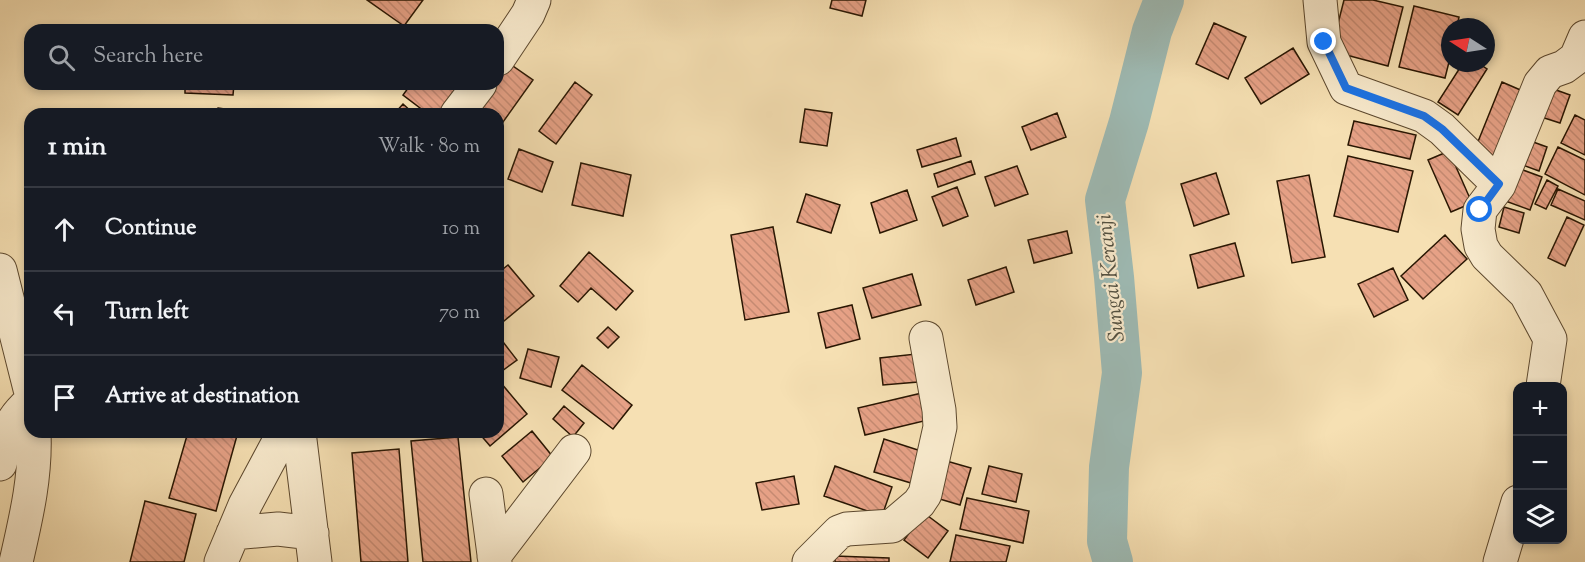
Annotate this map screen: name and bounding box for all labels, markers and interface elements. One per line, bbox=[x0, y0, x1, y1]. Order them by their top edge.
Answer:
north arrow bbox=[1441, 18, 1495, 72]
search box bbox=[24, 24, 504, 90]
route end bbox=[1310, 28, 1336, 54]
icon: search bbox=[45, 41, 78, 74]
text: Search here bbox=[93, 41, 203, 73]
text: 1 min bbox=[48, 129, 107, 166]
text: Walk · 80 m bbox=[378, 133, 480, 162]
route start bbox=[1466, 196, 1492, 222]
water label: Sungai Keranji bbox=[1089, 212, 1135, 344]
icon: ahead bbox=[48, 213, 81, 246]
text: Continue bbox=[105, 213, 196, 245]
text: 10 m bbox=[442, 215, 480, 244]
icon: left bbox=[48, 297, 81, 330]
text: Turn left bbox=[105, 297, 188, 329]
text: 70 m bbox=[439, 299, 480, 328]
icon: arrive bbox=[48, 381, 81, 414]
text: Arrive at destination bbox=[105, 381, 300, 413]
map controls bbox=[1513, 382, 1567, 544]
button: + bbox=[1513, 382, 1567, 436]
button: − bbox=[1513, 436, 1567, 490]
button: layers bbox=[1513, 490, 1567, 544]

